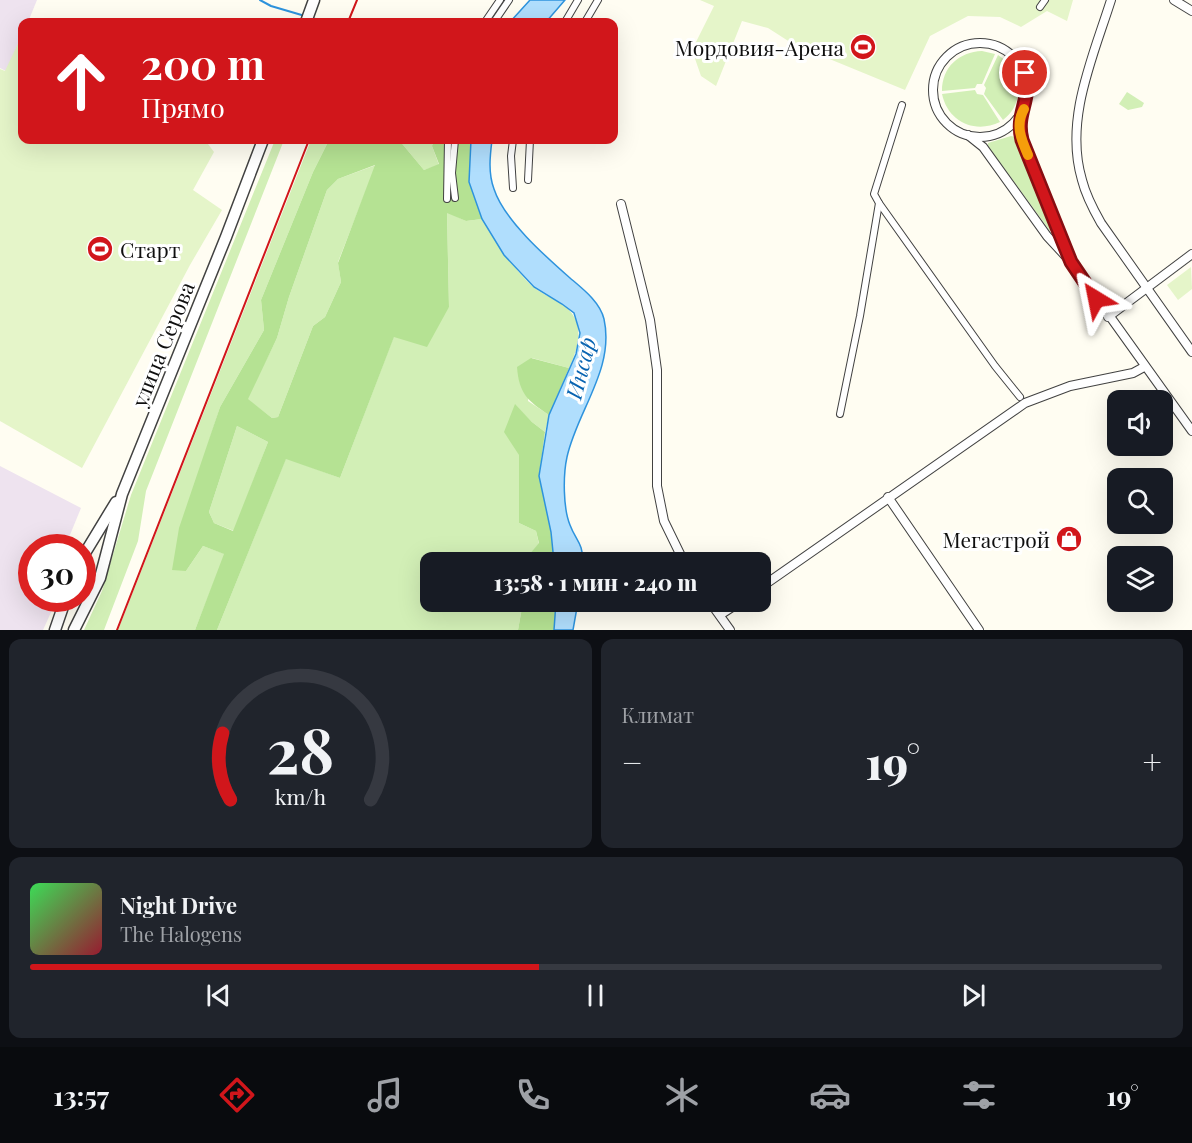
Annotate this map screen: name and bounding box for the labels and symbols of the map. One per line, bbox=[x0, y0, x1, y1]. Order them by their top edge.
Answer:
sports icon: Мордовия-Арена bbox=[848, 32, 878, 62]
place label: Мордовия-Арена bbox=[675, 33, 845, 61]
pin bbox=[999, 47, 1050, 98]
sports icon: Старт bbox=[85, 234, 115, 264]
place label: Старт bbox=[120, 235, 180, 263]
position arrow bbox=[1064, 267, 1128, 331]
street label: улица Серова bbox=[124, 277, 200, 412]
water label: Инсар bbox=[558, 334, 602, 403]
shop icon: Мегастрой bbox=[1054, 524, 1084, 554]
place label: Мегастрой bbox=[943, 525, 1050, 553]
speed limit sign: 30 bbox=[18, 534, 96, 612]

